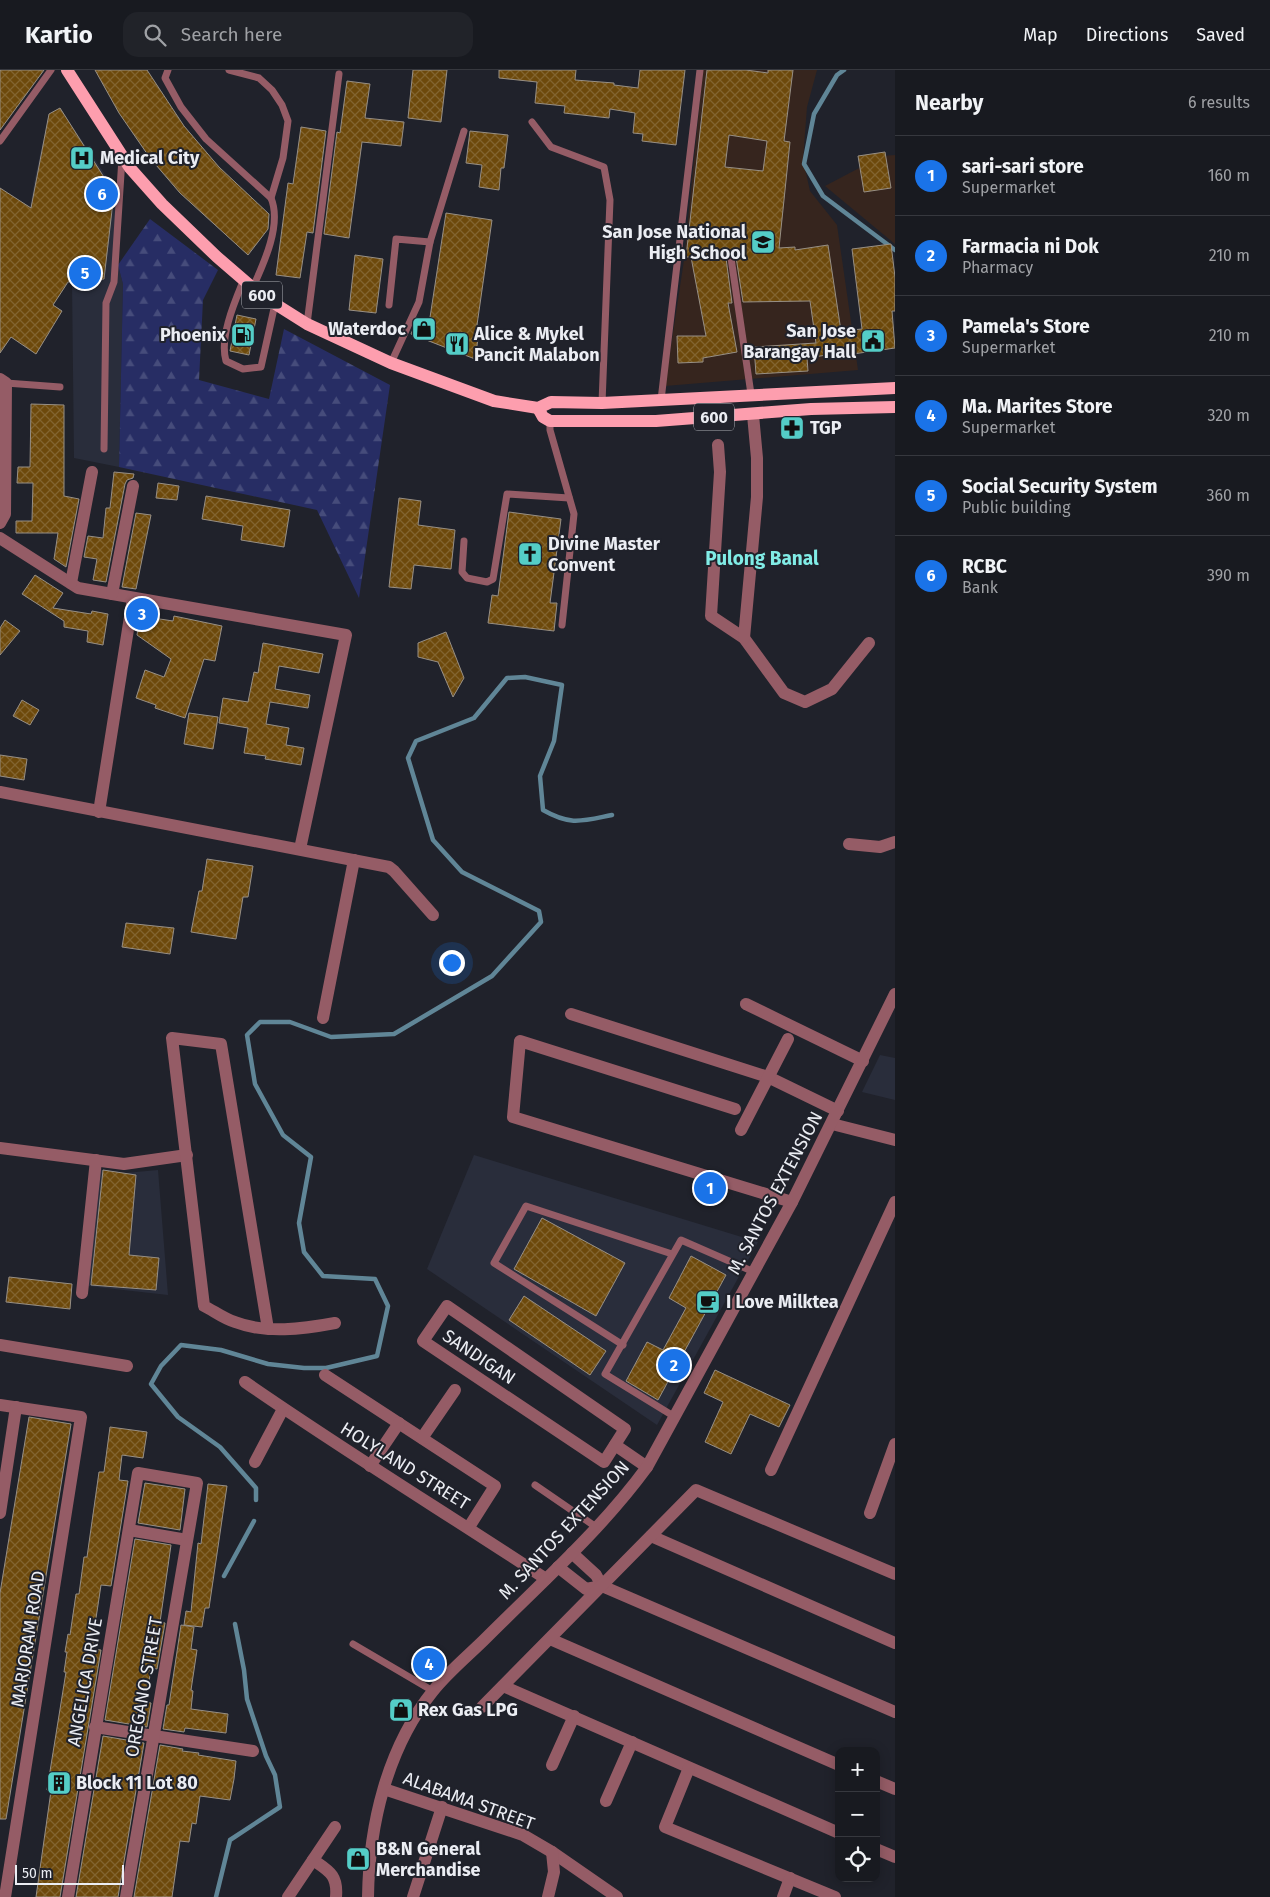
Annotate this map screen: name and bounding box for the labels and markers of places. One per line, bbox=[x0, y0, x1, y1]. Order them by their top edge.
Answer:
hospital icon: Medical City bbox=[69, 145, 95, 171]
place label: Medical City bbox=[100, 147, 200, 169]
pin: 6 bbox=[86, 175, 118, 213]
place label: San Jose National High School bbox=[602, 221, 747, 264]
school or university icon: San Jose National High School bbox=[750, 229, 776, 255]
pin: 5 bbox=[69, 254, 101, 292]
shop icon: Waterdoc bbox=[411, 316, 437, 342]
place label: Waterdoc bbox=[328, 318, 406, 340]
place label: San Jose Barangay Hall bbox=[743, 320, 857, 363]
fuel station icon: Phoenix bbox=[230, 322, 256, 348]
place label: Alice & Mykel Pancit Malabon bbox=[473, 323, 600, 366]
place label: Phoenix bbox=[160, 324, 227, 346]
public building icon: San Jose Barangay Hall bbox=[860, 328, 886, 354]
restaurant icon: Alice & Mykel Pancit Malabon bbox=[444, 331, 470, 357]
pharmacy icon: TGP bbox=[779, 415, 805, 441]
place label: TGP bbox=[810, 417, 842, 439]
place label: Divine Master Convent bbox=[548, 533, 661, 576]
church icon: Divine Master Convent bbox=[517, 541, 543, 567]
pin: 3 bbox=[126, 595, 158, 633]
pin: 1 bbox=[694, 1169, 726, 1207]
cafe icon: I Love Milktea bbox=[695, 1289, 721, 1315]
place label: I Love Milktea bbox=[726, 1291, 839, 1313]
pin: 2 bbox=[658, 1346, 690, 1384]
pin: 4 bbox=[413, 1645, 445, 1683]
shop icon: Rex Gas LPG bbox=[388, 1697, 414, 1723]
place label: Rex Gas LPG bbox=[418, 1699, 518, 1721]
building icon: Block 11 Lot 80 bbox=[46, 1770, 72, 1796]
place label: Block 11 Lot 80 bbox=[76, 1772, 198, 1794]
place label: B&N General Merchandise bbox=[376, 1838, 481, 1881]
shop icon: B&N General Merchandise bbox=[345, 1846, 371, 1872]

